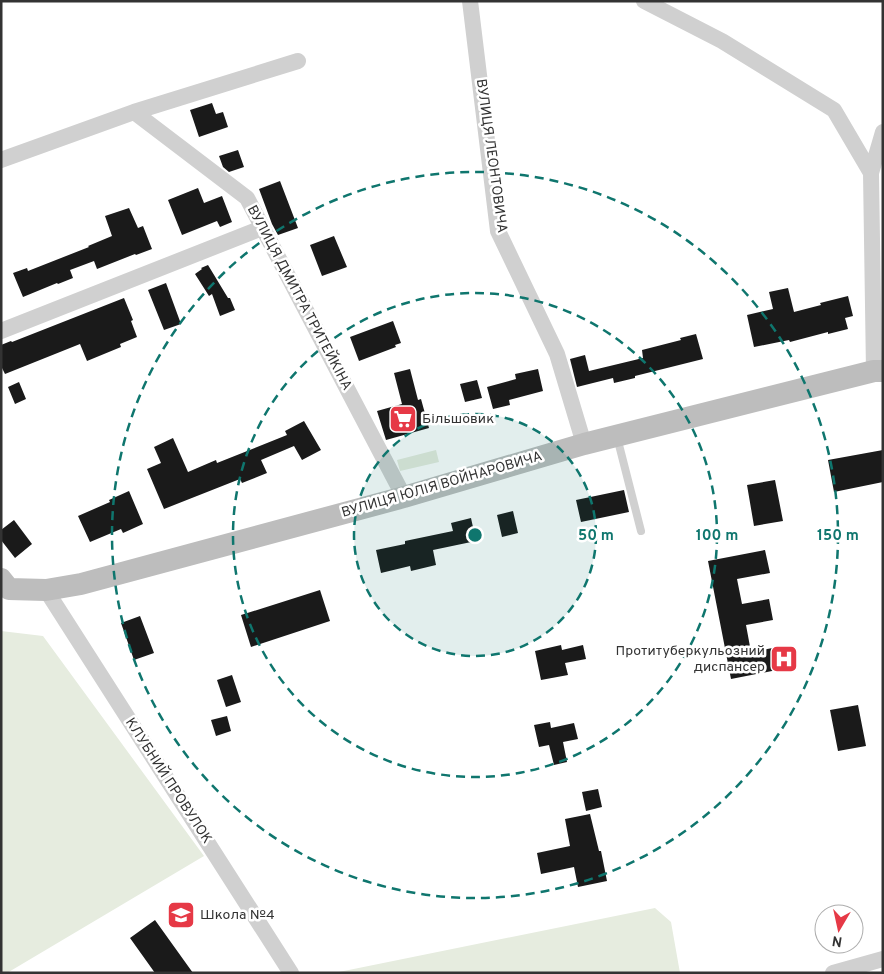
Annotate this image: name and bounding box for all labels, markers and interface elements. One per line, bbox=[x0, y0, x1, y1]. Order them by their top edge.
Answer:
street label: ВУЛИЦЯ ЛЕОНТОВИЧА bbox=[472, 78, 510, 234]
street label: ВУЛИЦЯ ДМИТРА ТРИТЕЙКІНА bbox=[243, 202, 356, 393]
supermarket icon: Більшовик bbox=[388, 404, 418, 434]
place label: Більшовик bbox=[422, 411, 494, 428]
street label: ВУЛИЦЯ ЮЛІЯ ВОЙНАРОВИЧА bbox=[339, 447, 544, 522]
centre of rings bbox=[466, 526, 484, 544]
text: 50 m bbox=[578, 527, 614, 546]
text: 100 m bbox=[696, 527, 738, 546]
text: 150 m bbox=[817, 527, 859, 546]
place label: Протитуберкульозний диспансер bbox=[616, 643, 765, 676]
hospital icon: Протитуберкульозний диспансер bbox=[769, 644, 799, 674]
street label: КЛУБНИЙ ПРОВУЛОК bbox=[121, 714, 216, 847]
school or university icon: Школа №4 bbox=[166, 900, 196, 930]
north arrow bbox=[814, 904, 864, 954]
place label: Школа №4 bbox=[200, 907, 275, 924]
text: N bbox=[831, 931, 844, 950]

